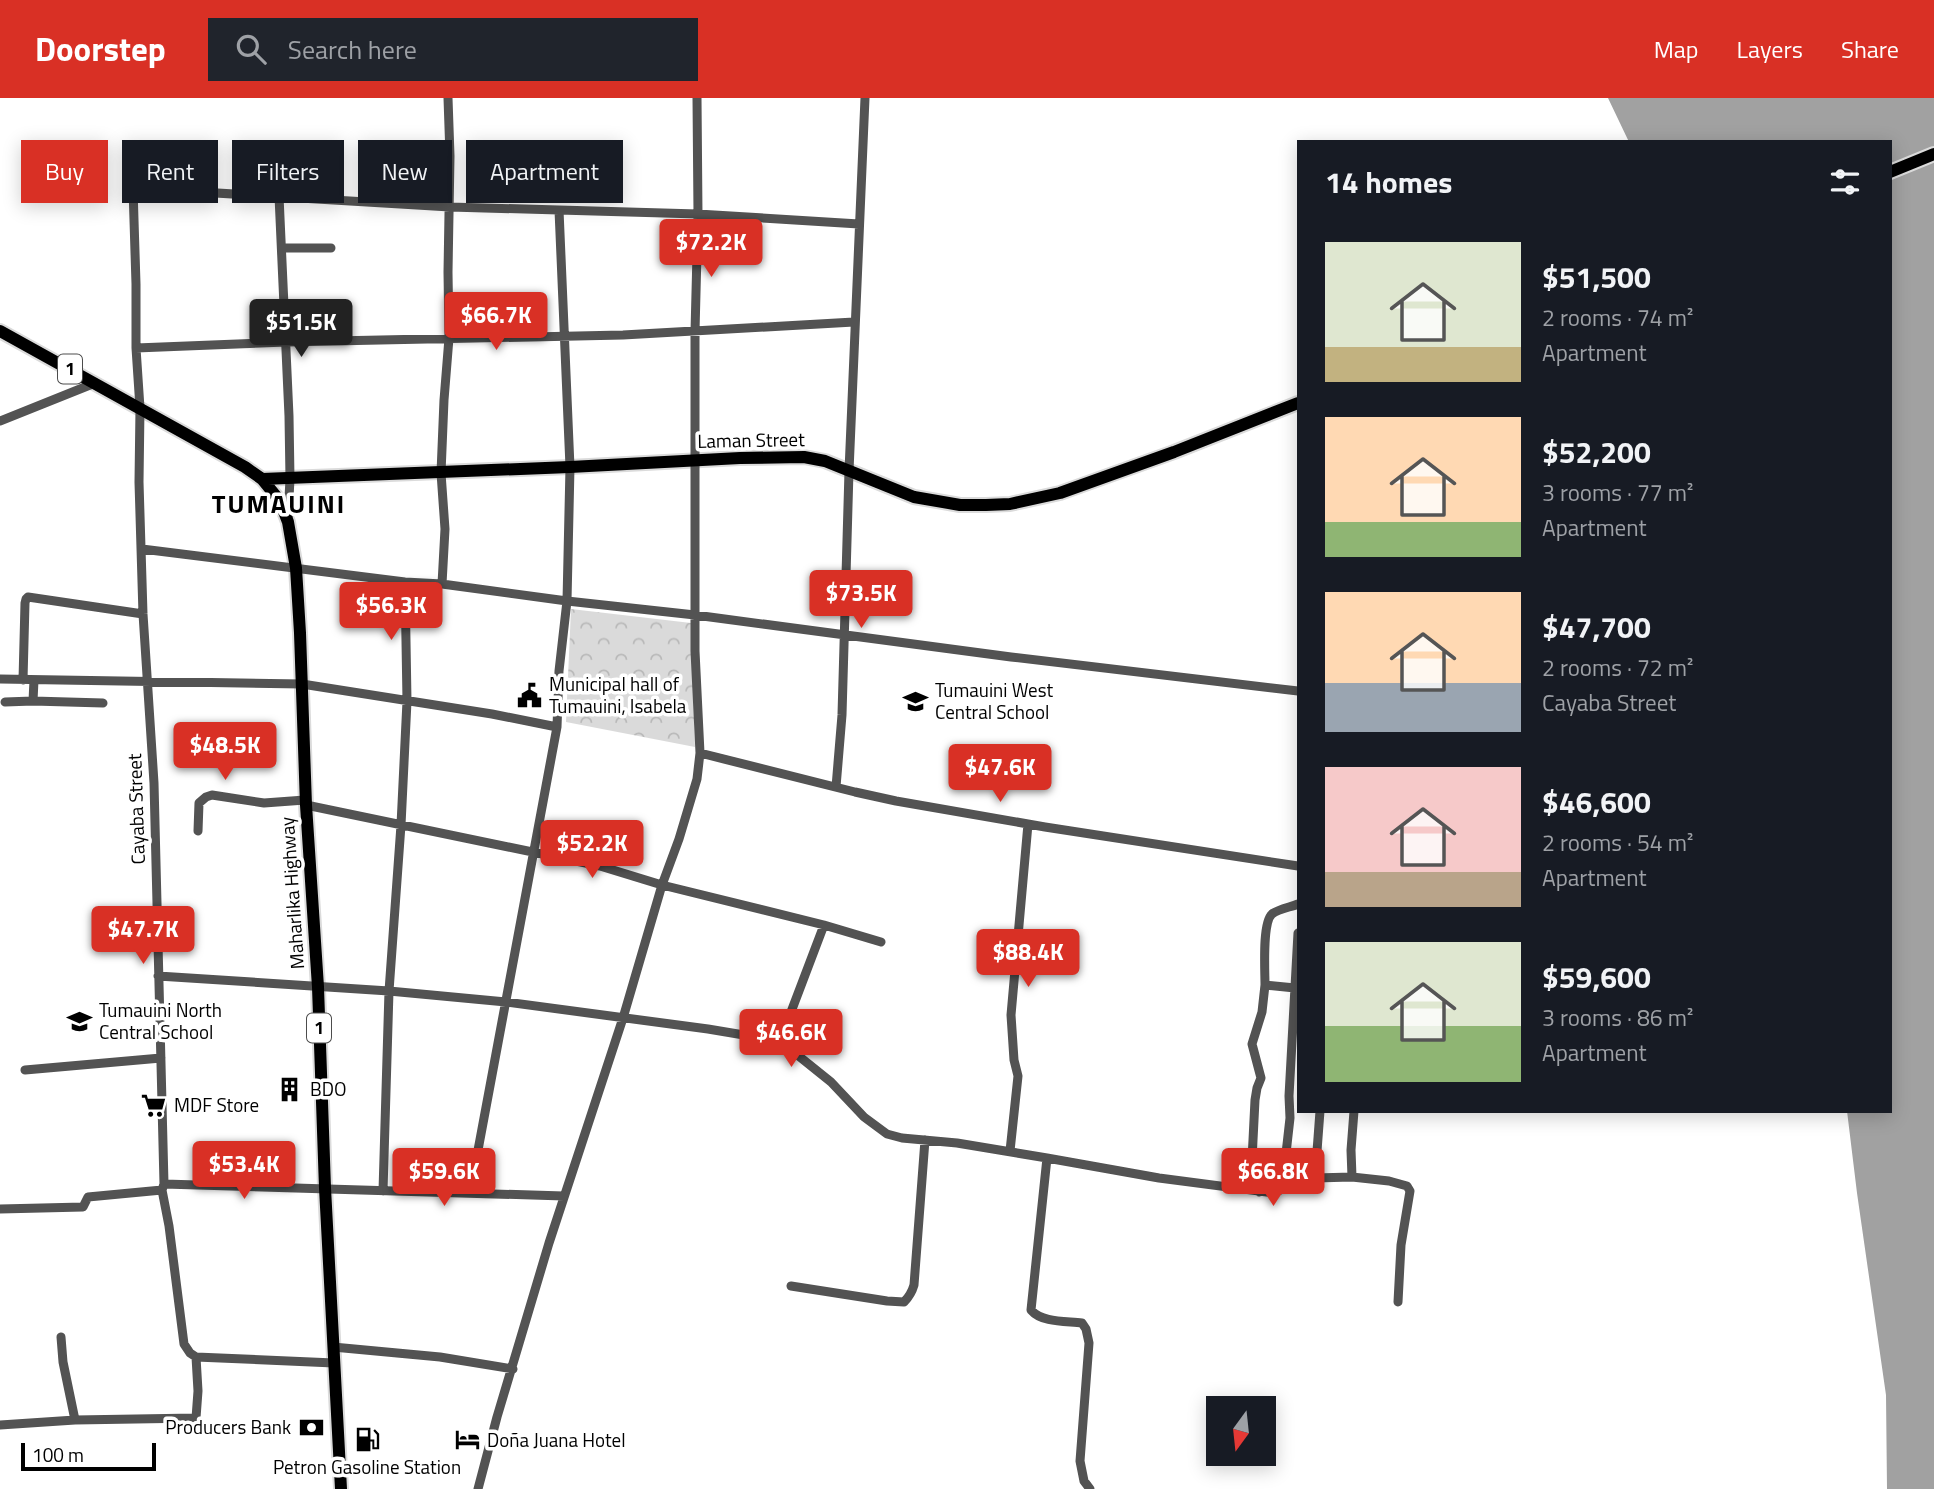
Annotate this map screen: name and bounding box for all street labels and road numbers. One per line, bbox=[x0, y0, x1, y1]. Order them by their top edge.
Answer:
road number: 1 bbox=[58, 354, 82, 384]
street label: Laman Street bbox=[697, 424, 805, 455]
street label: Cayaba Street bbox=[119, 753, 152, 865]
street label: Maharlika Highway bbox=[272, 816, 311, 970]
road number: 1 bbox=[307, 1014, 331, 1043]

